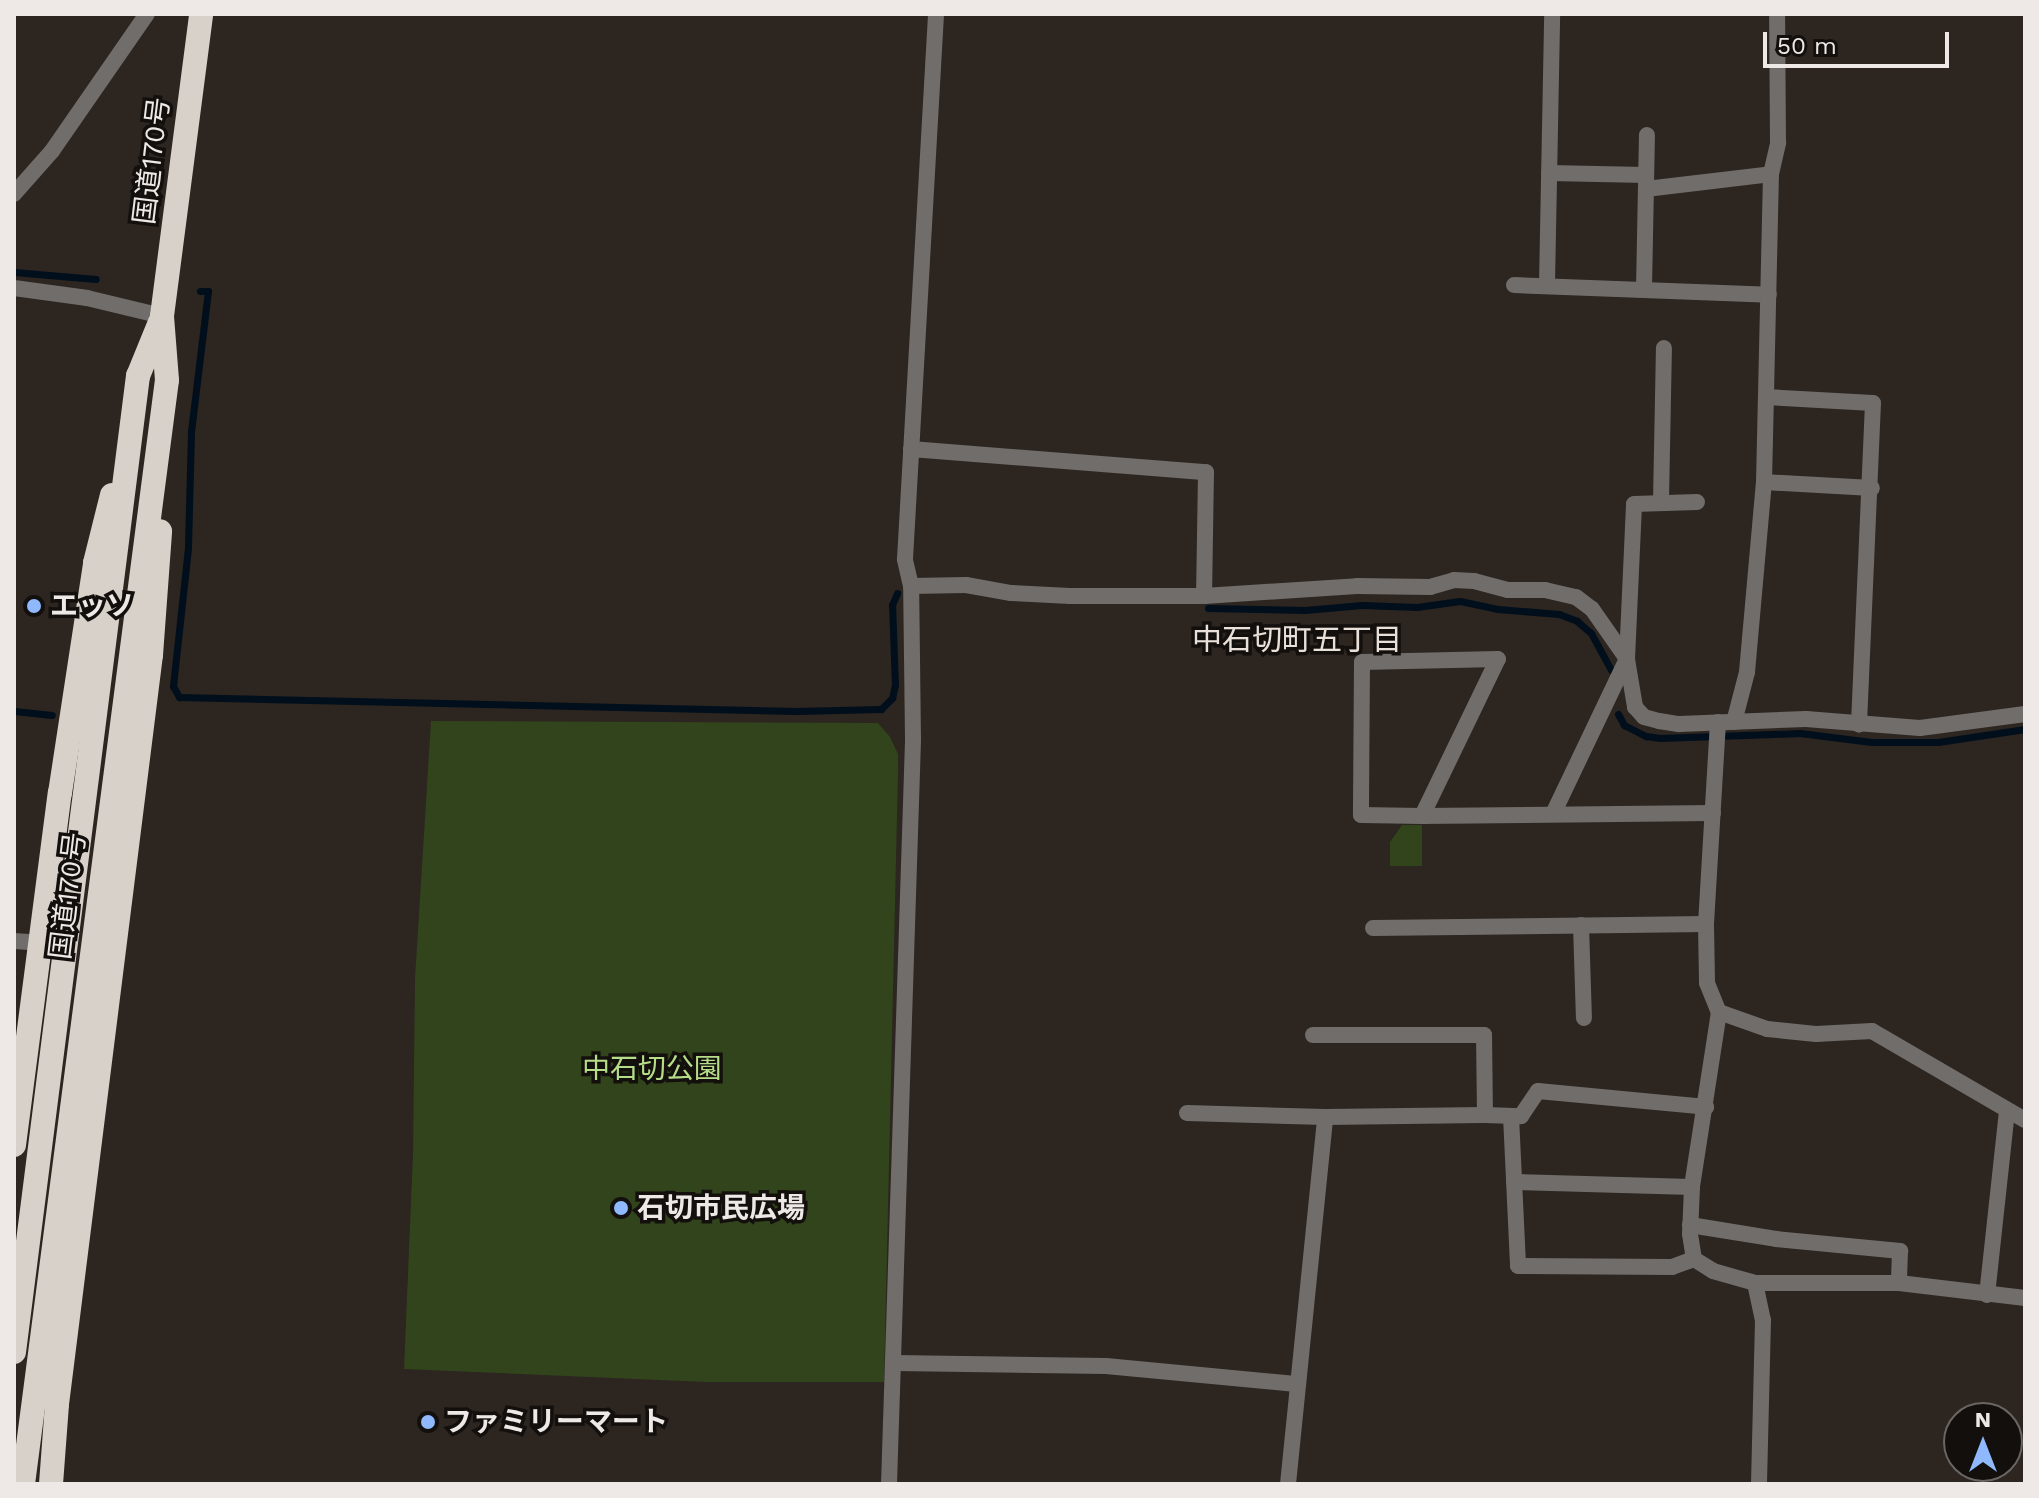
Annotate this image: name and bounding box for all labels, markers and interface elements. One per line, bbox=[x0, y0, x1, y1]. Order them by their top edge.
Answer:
scale bar bbox=[1767, 16, 1953, 66]
text: 50 m bbox=[1777, 32, 1837, 60]
street label: 国道170号 bbox=[128, 96, 176, 226]
place label: エッソ bbox=[50, 589, 134, 623]
marker: エッソ bbox=[25, 597, 43, 615]
district label: 中石切町五丁目 bbox=[1192, 622, 1402, 658]
street label: 国道170号 bbox=[44, 831, 92, 961]
park label: 中石切公園 bbox=[582, 1052, 722, 1086]
place label: 石切市民広場 bbox=[637, 1191, 805, 1225]
marker: 石切市民広場 bbox=[612, 1199, 630, 1217]
north arrow bbox=[1943, 1402, 2023, 1482]
place label: ファミリーマート bbox=[444, 1405, 668, 1439]
text: N bbox=[1975, 1407, 1991, 1432]
marker: ファミリーマート bbox=[419, 1413, 437, 1431]

